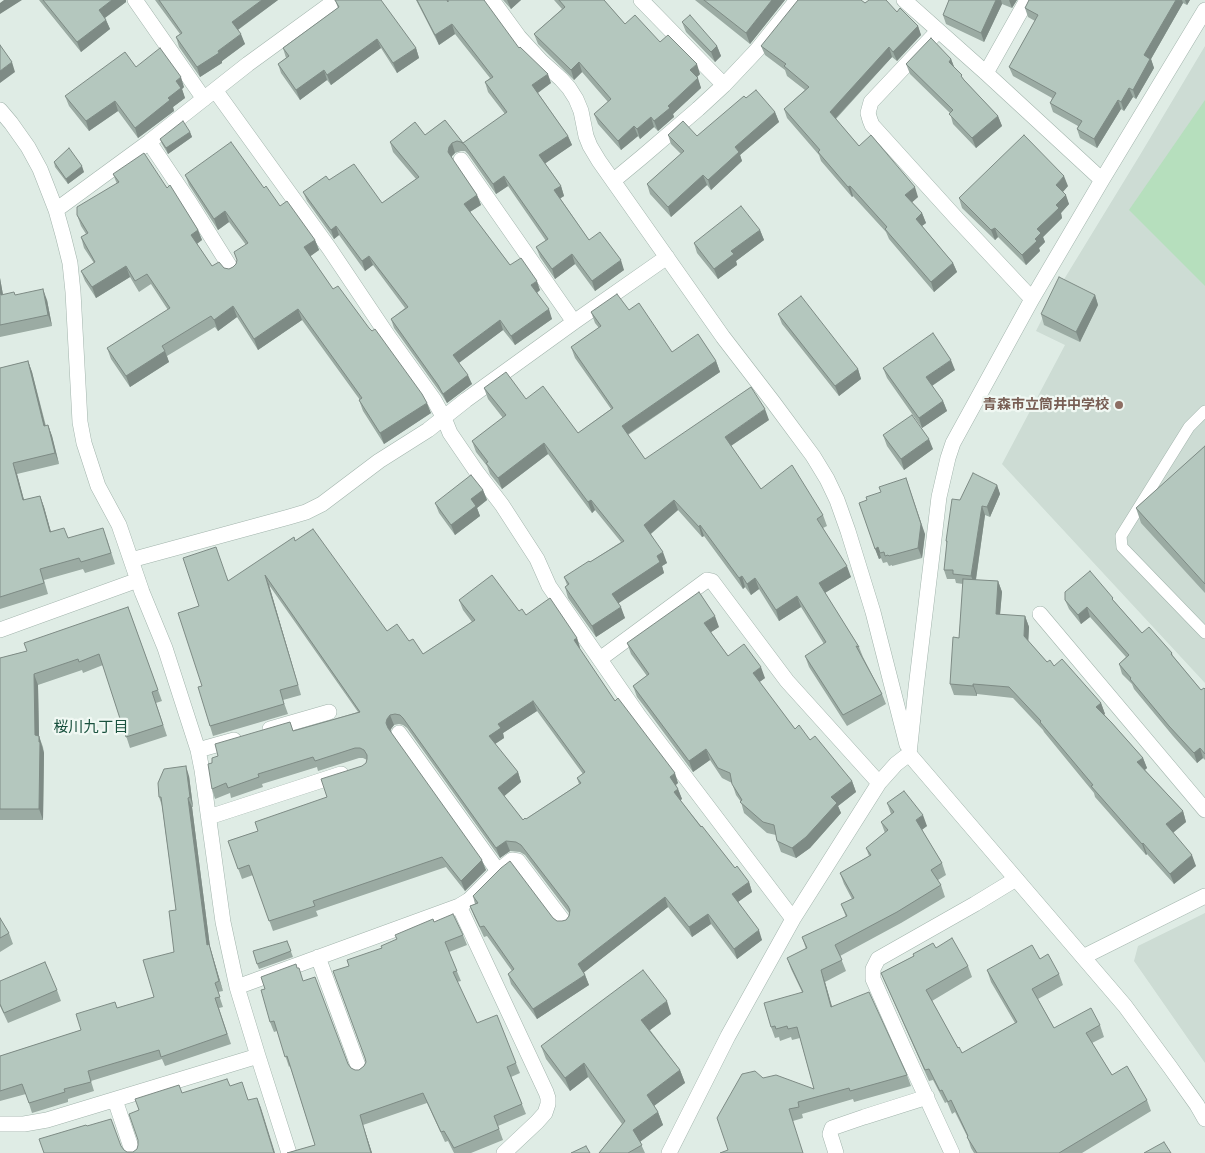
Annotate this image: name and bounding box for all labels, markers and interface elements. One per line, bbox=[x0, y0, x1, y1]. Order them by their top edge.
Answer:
place label: 青森市立筒井中学校 bbox=[983, 397, 1109, 413]
marker: 青森市立筒井中学校 bbox=[1113, 399, 1125, 411]
district label: 桜川九丁目 bbox=[54, 719, 128, 737]

